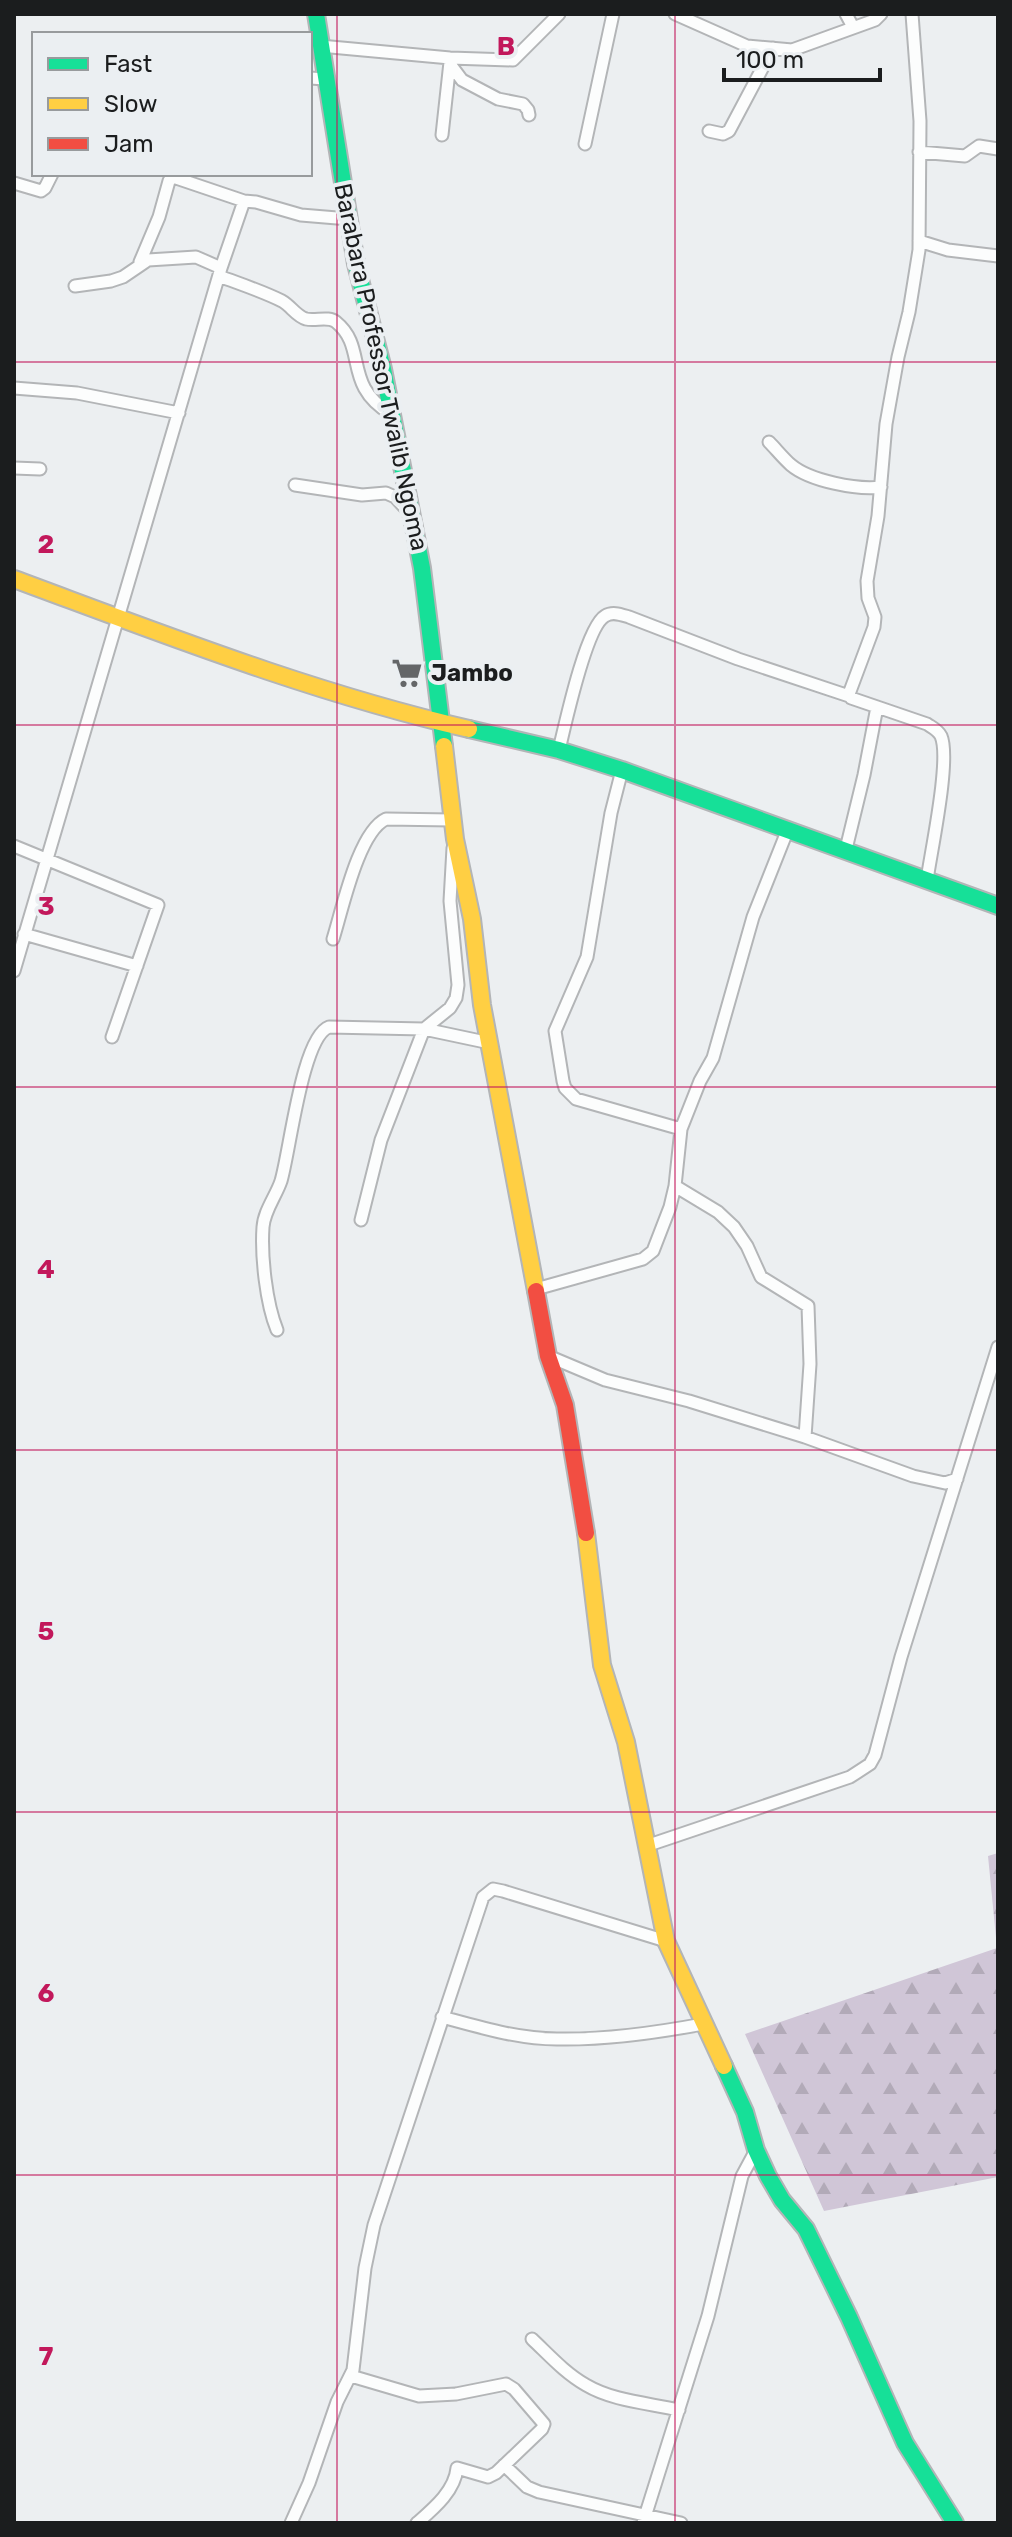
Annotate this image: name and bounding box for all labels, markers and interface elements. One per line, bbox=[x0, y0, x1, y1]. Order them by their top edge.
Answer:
text: B bbox=[497, 31, 515, 62]
legend bbox=[32, 32, 312, 176]
scale bar bbox=[724, 32, 880, 82]
text: 100 m bbox=[736, 46, 804, 74]
text: Fast bbox=[104, 50, 152, 78]
text: Slow bbox=[104, 90, 157, 118]
text: Jam bbox=[104, 130, 154, 158]
street label: Barabara Professor Twalib Ngoma bbox=[328, 181, 434, 553]
text: 2 bbox=[38, 529, 54, 560]
supermarket icon: Jambo bbox=[390, 656, 424, 690]
place label: Jambo bbox=[431, 659, 513, 687]
text: 3 bbox=[37, 891, 55, 922]
text: 4 bbox=[37, 1254, 55, 1285]
text: 5 bbox=[38, 1616, 54, 1647]
text: 6 bbox=[38, 1978, 55, 2009]
text: 7 bbox=[39, 2341, 54, 2372]

